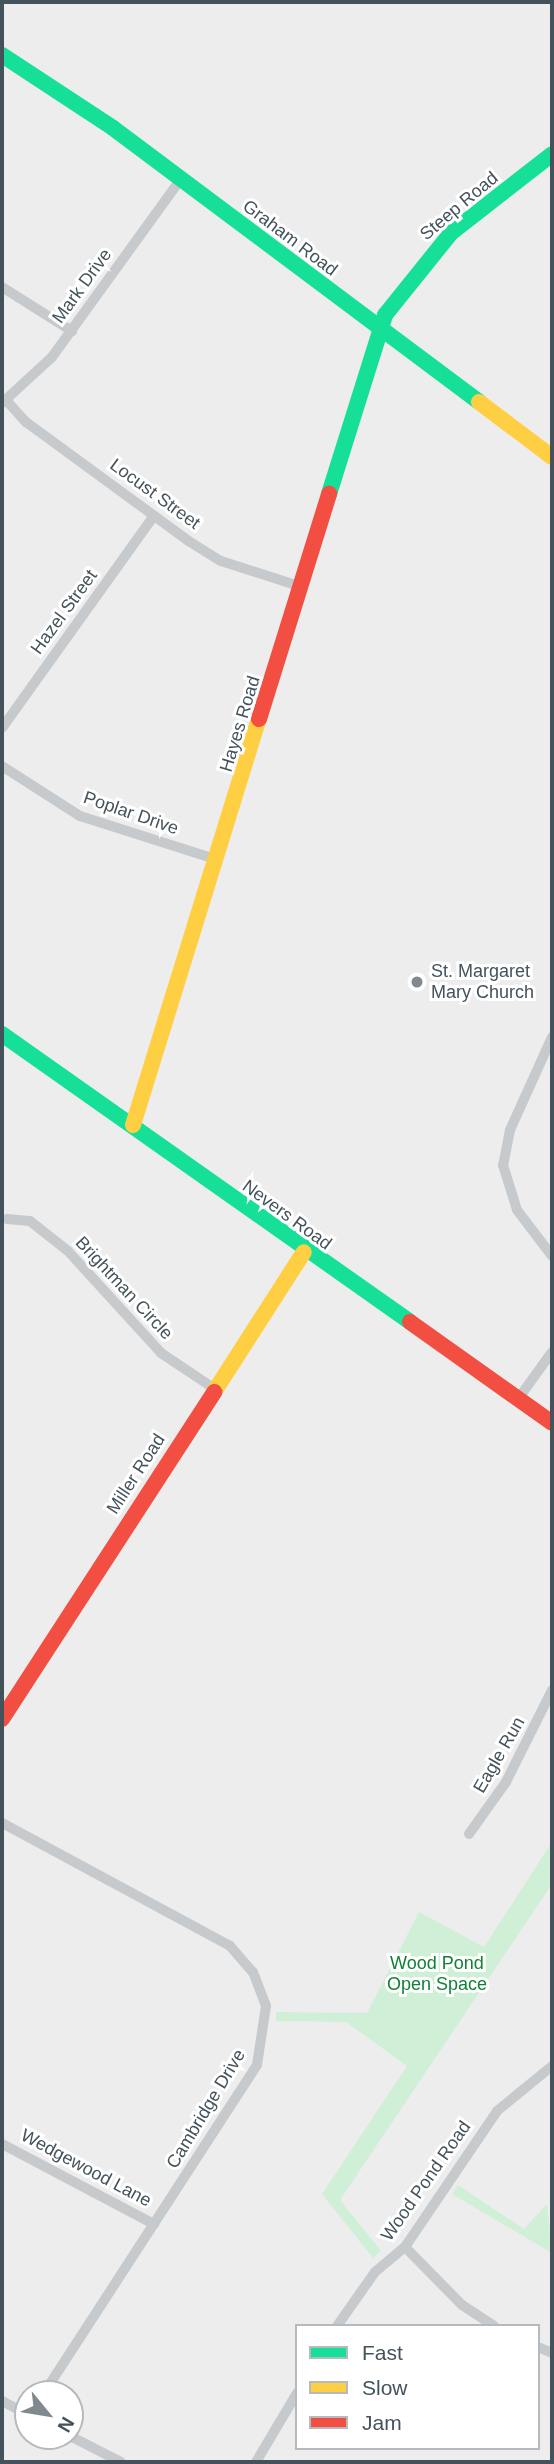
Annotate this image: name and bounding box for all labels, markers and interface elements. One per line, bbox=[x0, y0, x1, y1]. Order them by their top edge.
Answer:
street label: Steep Road bbox=[416, 167, 502, 245]
street label: Graham Road bbox=[238, 195, 342, 281]
street label: Mark Drive bbox=[48, 244, 116, 328]
street label: Locust Street bbox=[106, 454, 204, 534]
street label: Hazel Street bbox=[26, 566, 102, 658]
street label: Hayes Road bbox=[215, 673, 265, 775]
street label: Poplar Drive bbox=[81, 787, 181, 839]
place label: St. Margaret Mary Church bbox=[431, 961, 534, 1004]
marker: St. Margaret Mary Church bbox=[409, 974, 425, 990]
street label: Nevers Road bbox=[238, 1175, 336, 1255]
street label: Brightman Circle bbox=[71, 1232, 177, 1344]
street label: Miller Road bbox=[102, 1430, 170, 1518]
street label: Eagle Run bbox=[469, 1713, 529, 1797]
park label: Wood Pond Open Space bbox=[387, 1953, 487, 1996]
street label: Cambridge Drive bbox=[162, 2046, 250, 2172]
street label: Wood Pond Road bbox=[376, 2117, 476, 2245]
street label: Wedgewood Lane bbox=[17, 2124, 155, 2212]
legend bbox=[295, 2324, 540, 2450]
text: Fast bbox=[362, 2341, 403, 2364]
text: Slow bbox=[362, 2376, 408, 2399]
north arrow bbox=[14, 2380, 84, 2450]
text: Jam bbox=[362, 2411, 402, 2434]
text: N bbox=[53, 2414, 78, 2436]

